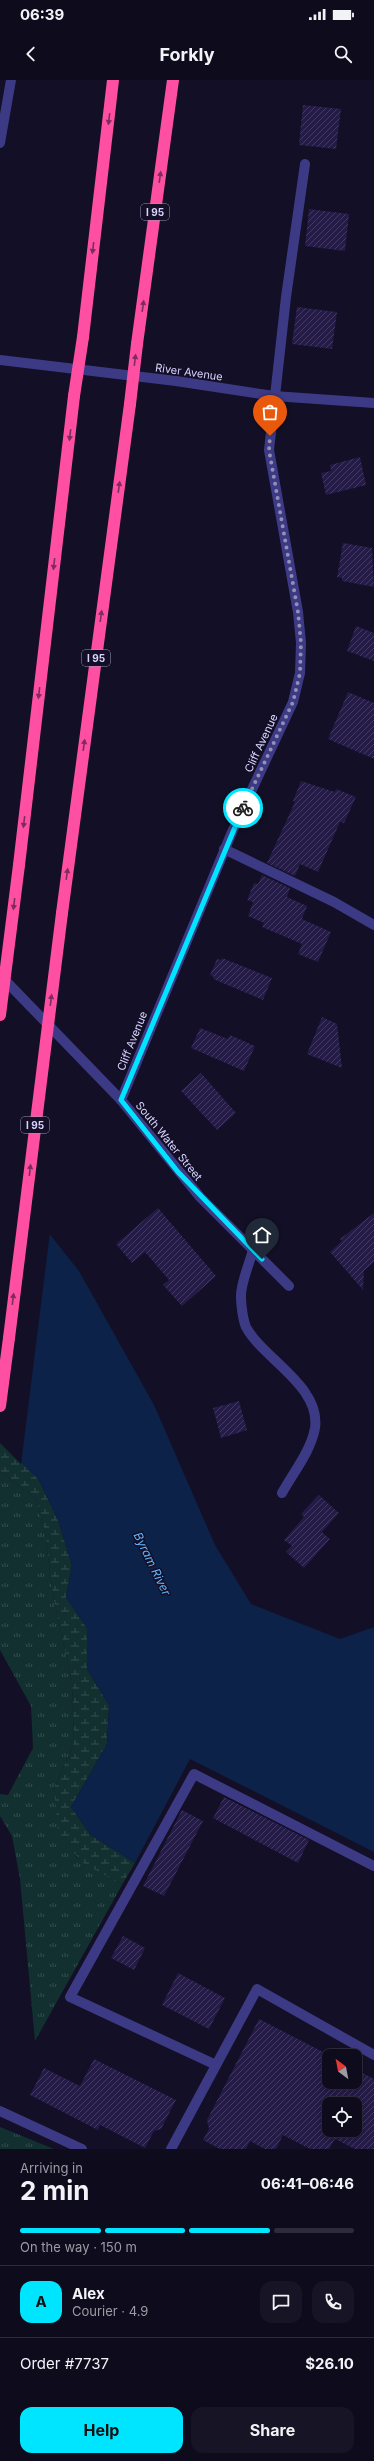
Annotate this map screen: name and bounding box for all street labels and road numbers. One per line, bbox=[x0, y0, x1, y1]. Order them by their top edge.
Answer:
road number: I 95 bbox=[141, 204, 169, 220]
street label: River Avenue bbox=[154, 360, 224, 384]
road number: I 95 bbox=[82, 650, 110, 666]
street label: Cliff Avenue bbox=[241, 712, 281, 774]
street label: Cliff Avenue bbox=[114, 1009, 150, 1073]
street label: South Water Street bbox=[133, 1099, 206, 1184]
road number: I 95 bbox=[21, 1117, 49, 1133]

